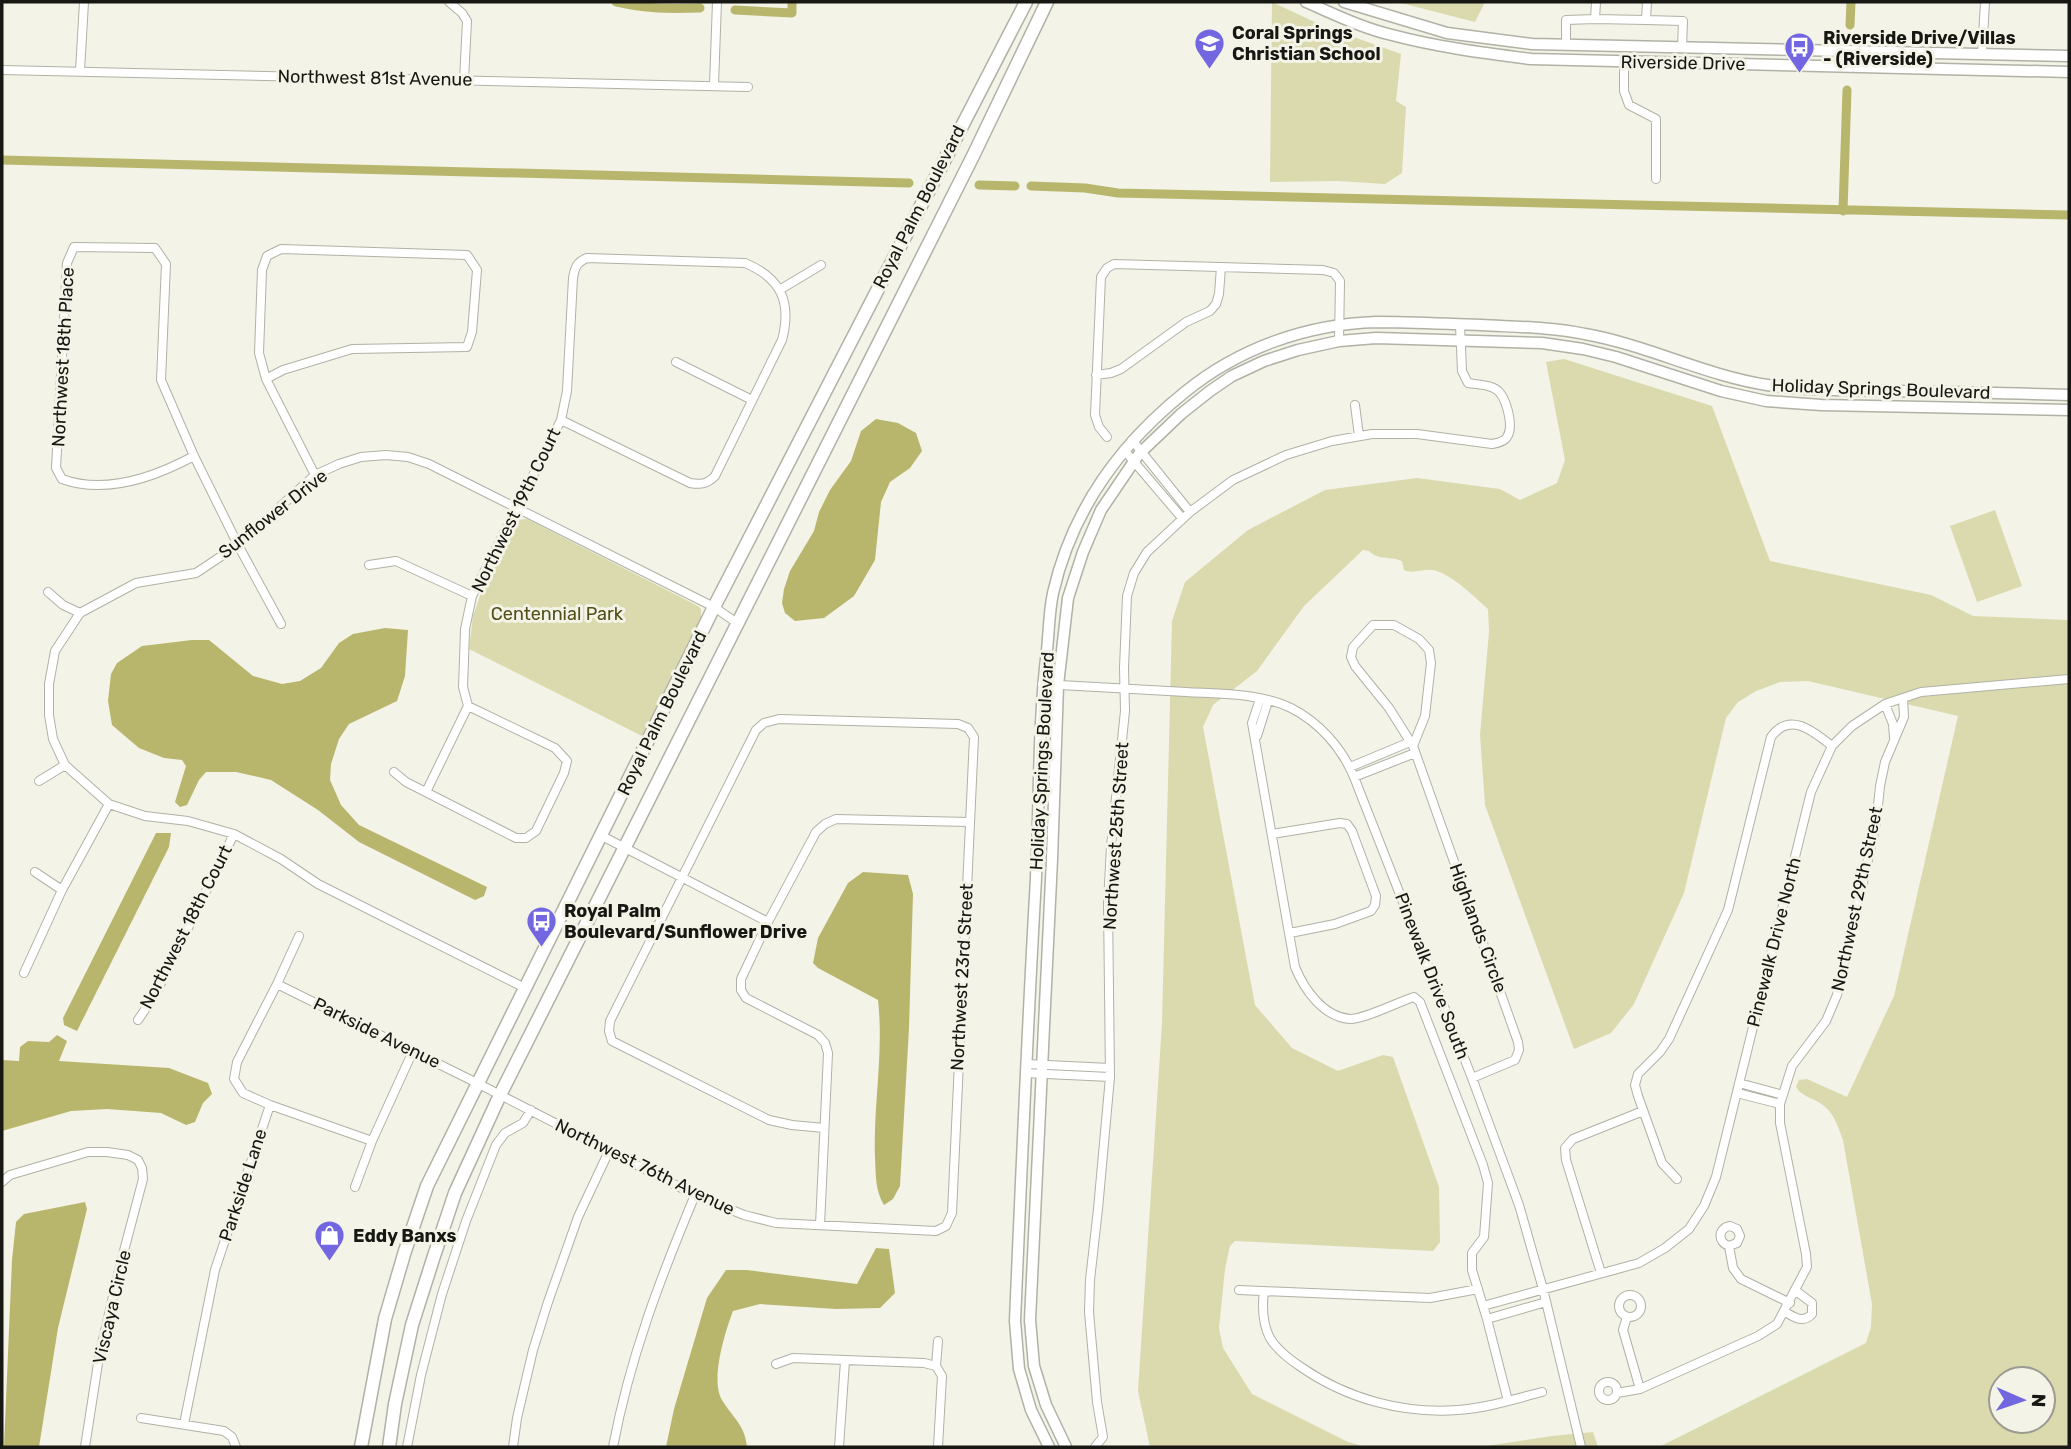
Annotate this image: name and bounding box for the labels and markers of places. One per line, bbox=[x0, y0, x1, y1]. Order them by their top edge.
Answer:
place label: Coral Springs Christian School bbox=[1232, 22, 1381, 65]
school or university icon: Coral Springs Christian School bbox=[1192, 26, 1226, 70]
place label: Riverside Drive/Villas - (Riverside) bbox=[1823, 27, 2016, 70]
bus stop icon: Riverside Drive/Villas - (Riverside) bbox=[1783, 31, 1817, 75]
place label: Royal Palm Boulevard/Sunflower Drive bbox=[564, 900, 807, 943]
bus stop icon: Royal Palm Boulevard/Sunflower Drive bbox=[524, 904, 558, 948]
shop icon: Eddy Banxs bbox=[313, 1219, 347, 1263]
place label: Eddy Banxs bbox=[353, 1225, 457, 1247]

